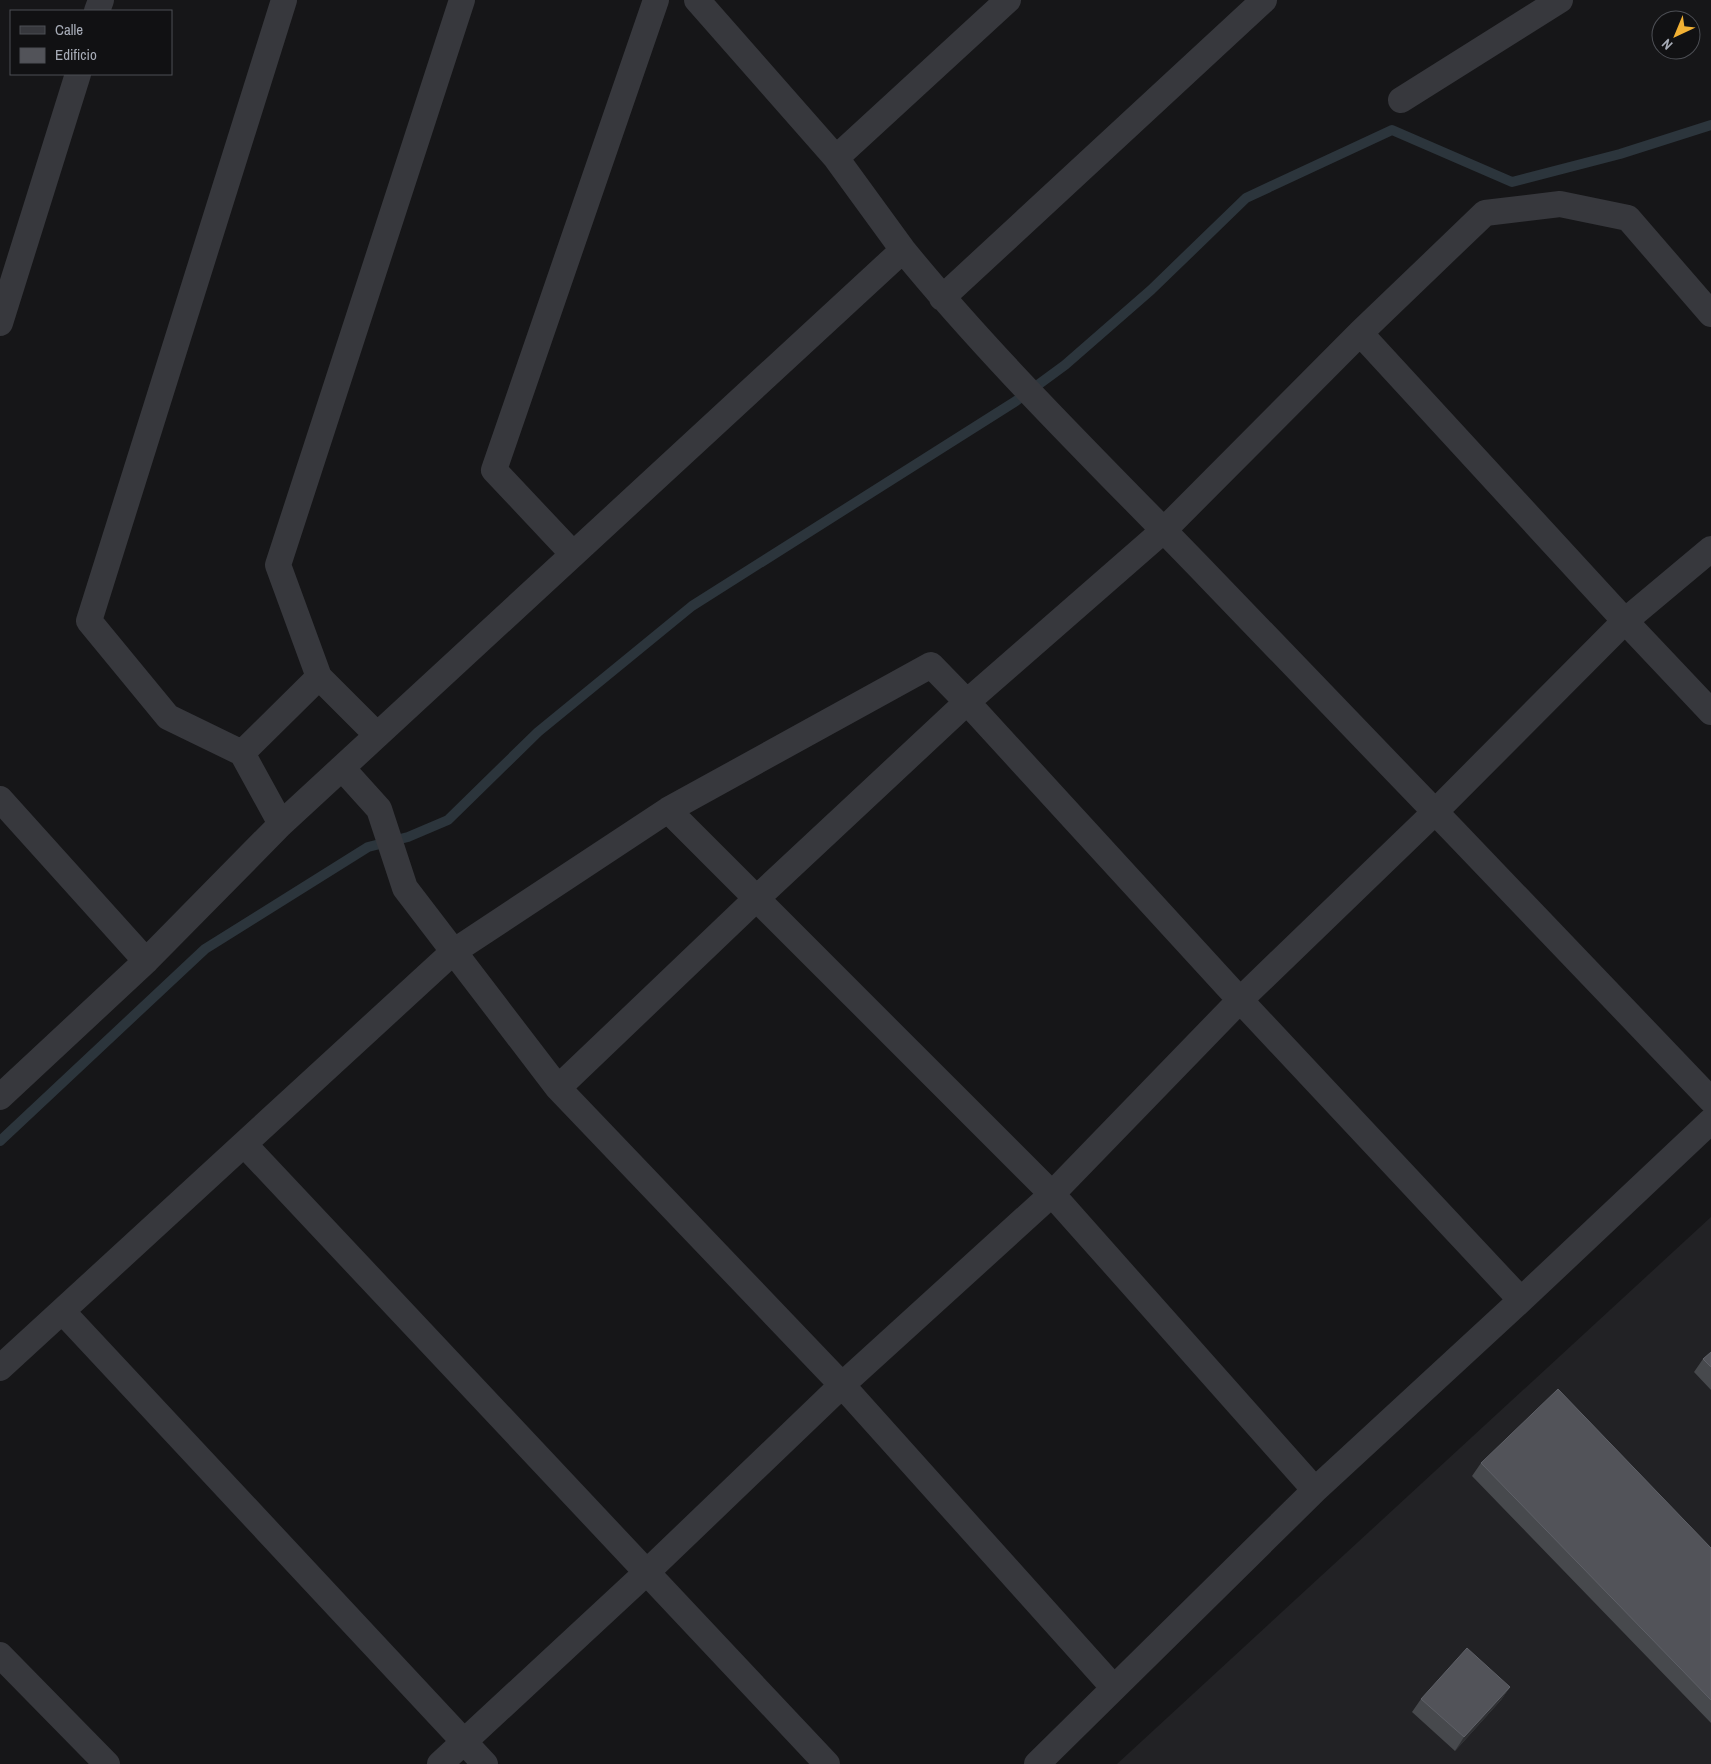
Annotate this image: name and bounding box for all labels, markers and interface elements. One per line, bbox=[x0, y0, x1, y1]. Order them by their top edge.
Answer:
legend bbox=[10, 10, 172, 75]
north arrow bbox=[1651, 10, 1701, 60]
text: Calle bbox=[55, 19, 83, 40]
text: N bbox=[1658, 35, 1676, 54]
text: Edificio bbox=[55, 44, 97, 65]

